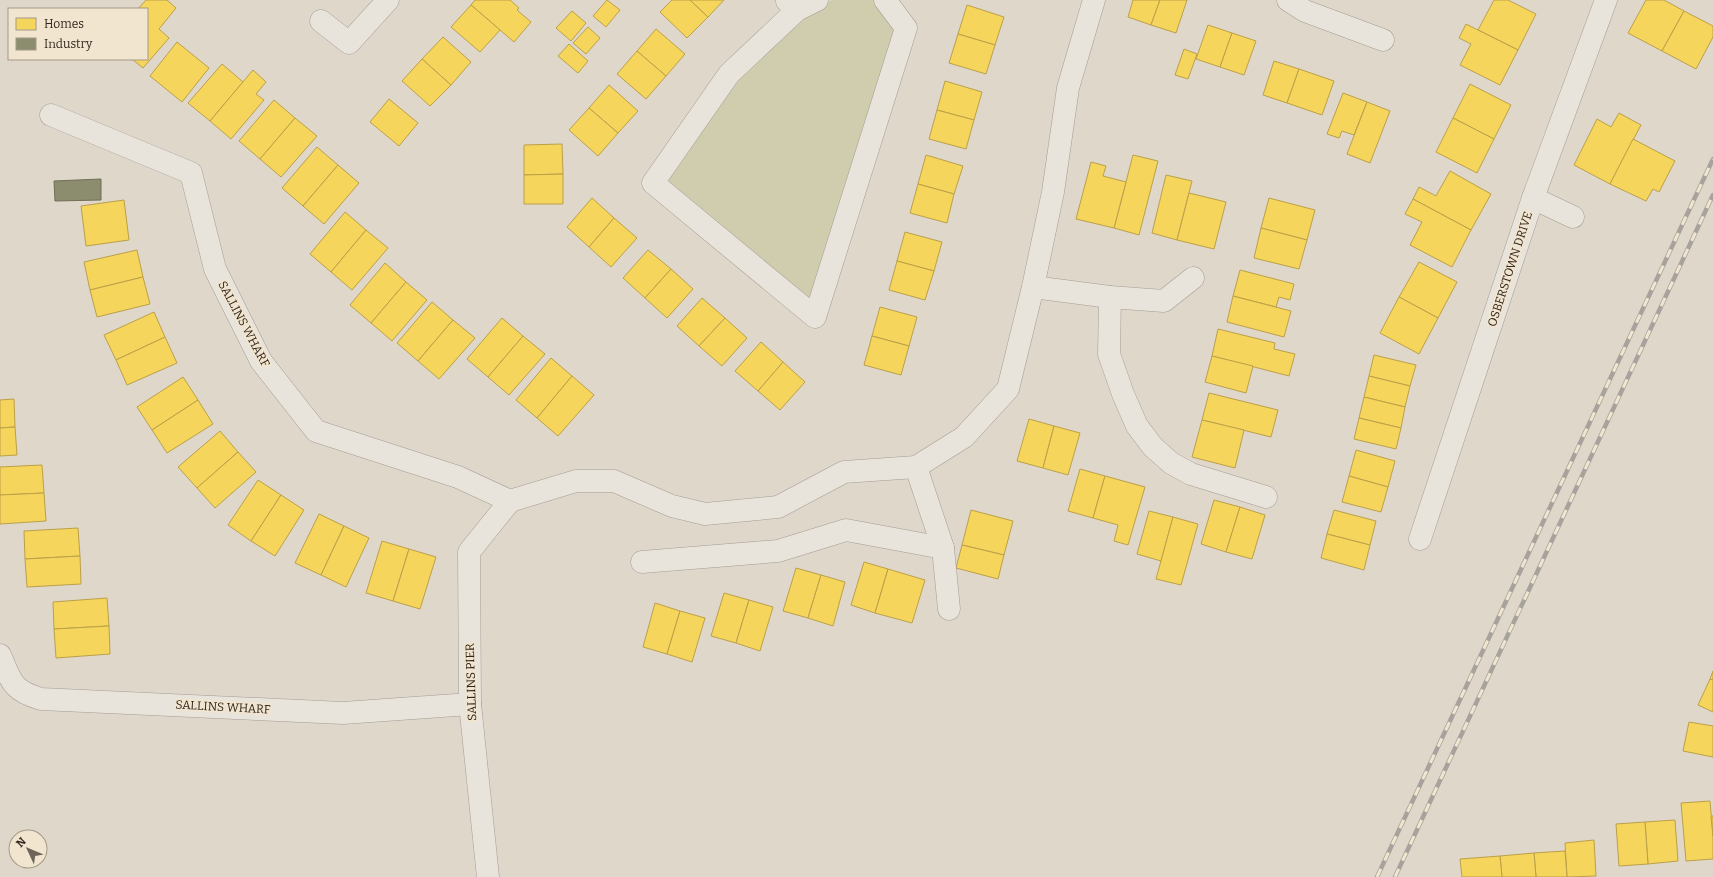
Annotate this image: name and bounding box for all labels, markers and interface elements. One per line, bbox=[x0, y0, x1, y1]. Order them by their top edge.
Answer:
legend bbox=[8, 8, 148, 60]
text: Homes bbox=[44, 17, 84, 31]
text: Industry bbox=[44, 37, 93, 51]
street label: OSBERSTOWN DRIVE bbox=[1485, 210, 1535, 328]
street label: SALLINS WHARF bbox=[215, 279, 273, 370]
street label: SALLINS PIER bbox=[463, 643, 479, 721]
street label: SALLINS WHARF bbox=[175, 698, 271, 716]
north arrow bbox=[8, 829, 48, 869]
text: N bbox=[14, 834, 29, 850]

